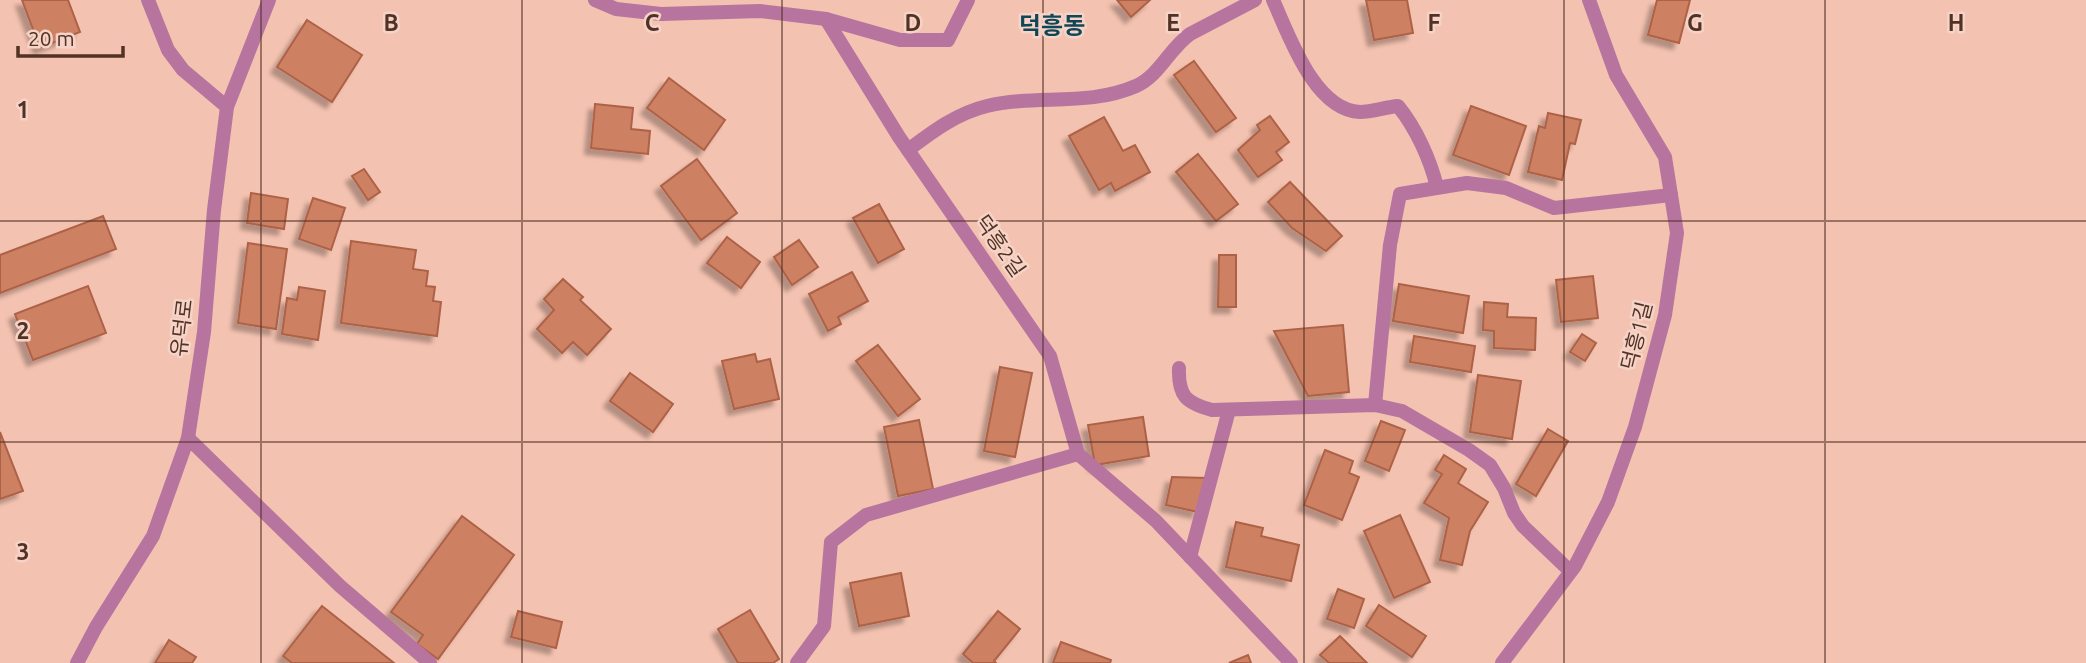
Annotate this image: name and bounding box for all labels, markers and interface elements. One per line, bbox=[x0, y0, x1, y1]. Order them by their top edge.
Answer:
text: B bbox=[383, 10, 399, 35]
text: C bbox=[645, 10, 660, 35]
text: D bbox=[905, 10, 921, 35]
text: E bbox=[1166, 10, 1180, 35]
text: F bbox=[1428, 10, 1441, 35]
text: G bbox=[1687, 10, 1703, 35]
text: H bbox=[1948, 10, 1964, 35]
district label: 덕흥동 bbox=[1019, 12, 1085, 39]
scale bar bbox=[18, 14, 122, 58]
text: 20 m bbox=[28, 26, 75, 50]
text: 1 bbox=[17, 97, 29, 122]
street label: 덕흥2길 bbox=[971, 210, 1031, 281]
street label: 유덕로 bbox=[166, 298, 196, 358]
street label: 덕흥1길 bbox=[1616, 299, 1656, 373]
text: 2 bbox=[17, 318, 29, 343]
text: 3 bbox=[17, 539, 29, 564]

